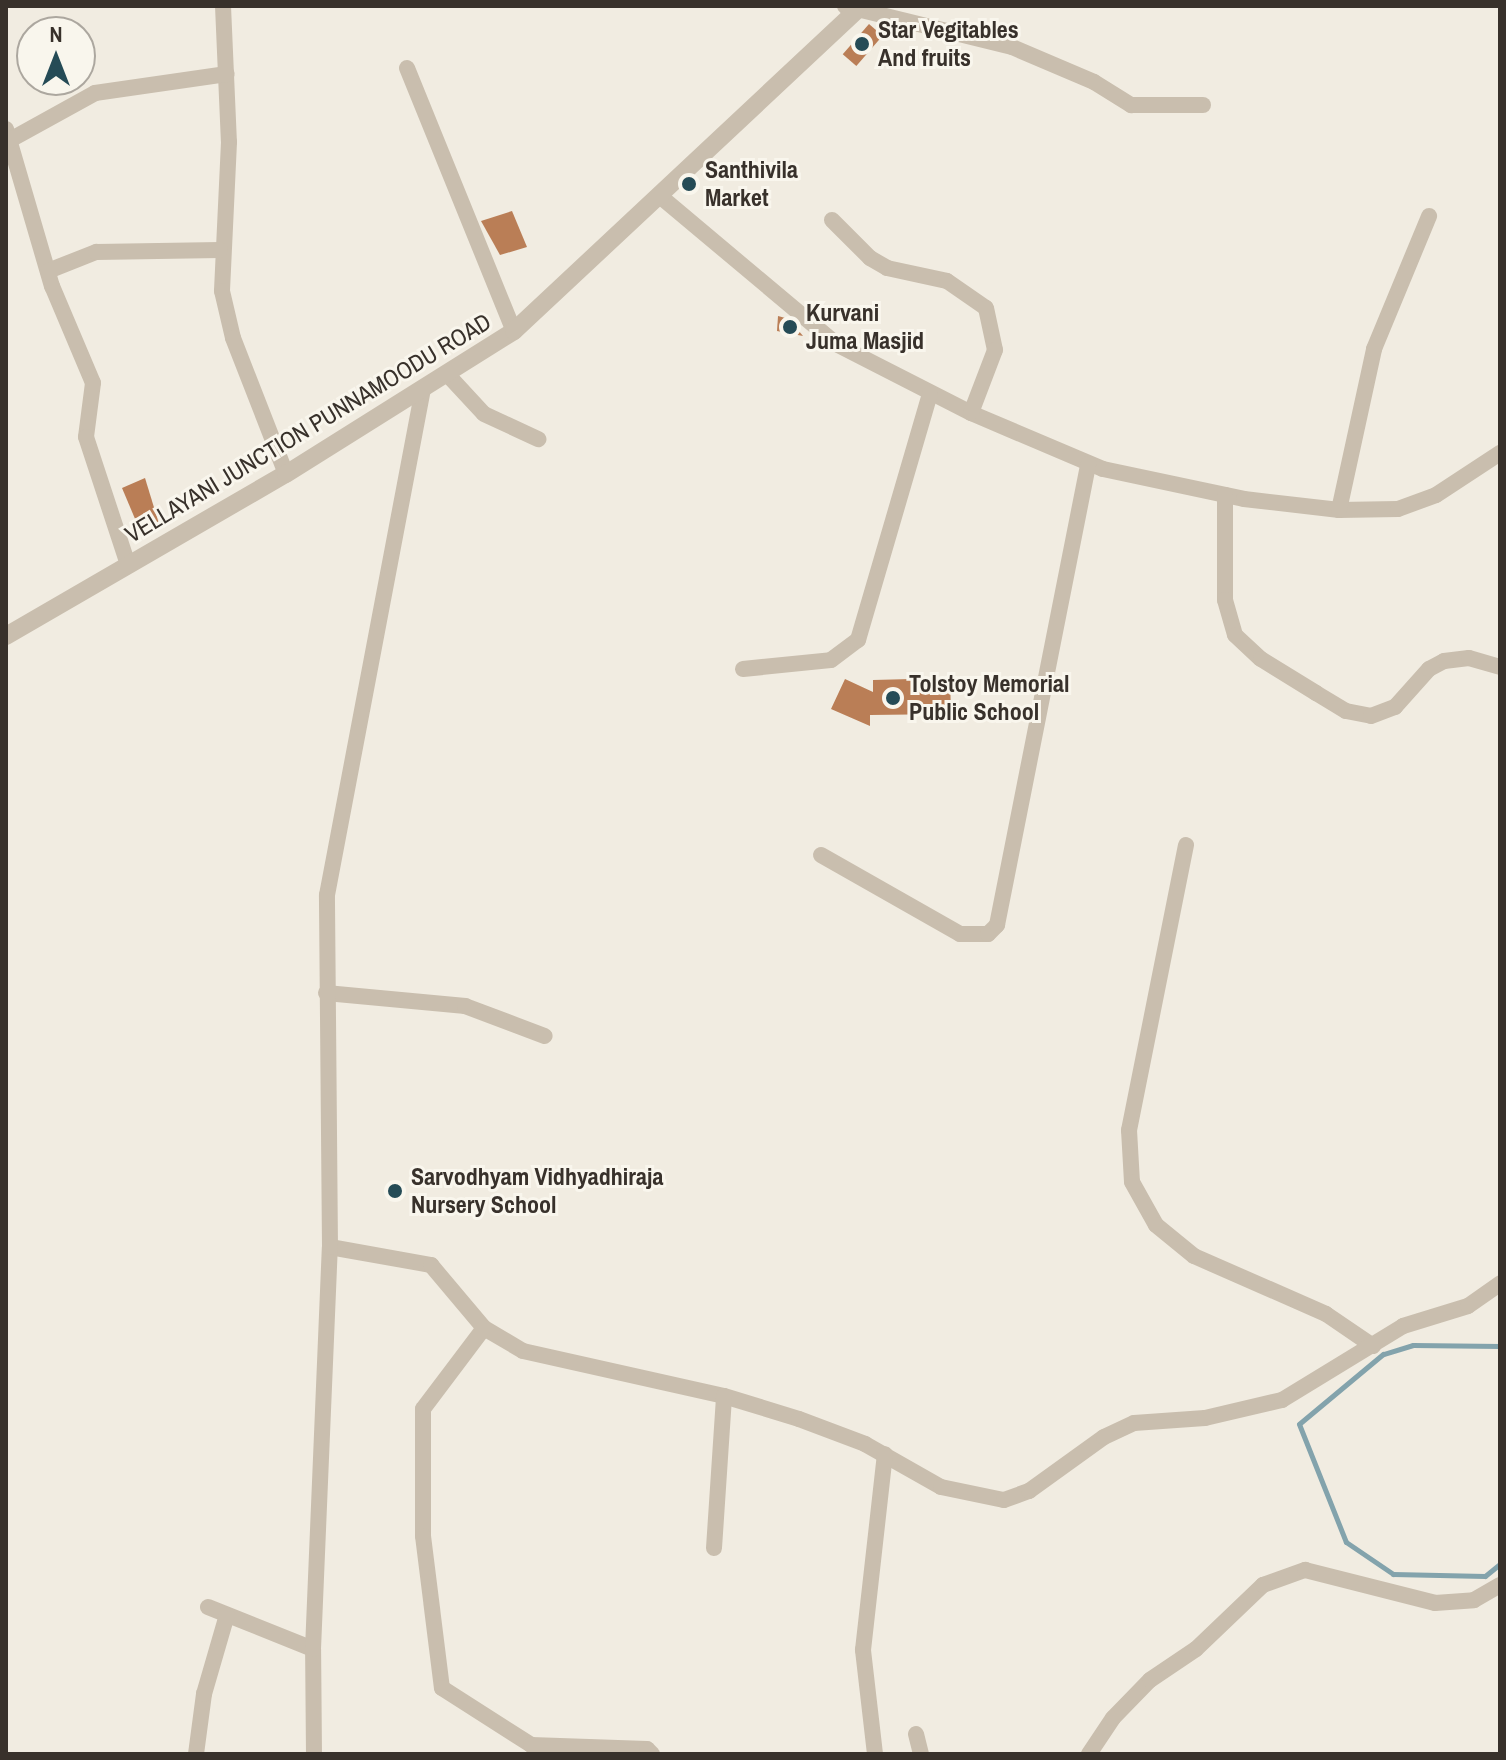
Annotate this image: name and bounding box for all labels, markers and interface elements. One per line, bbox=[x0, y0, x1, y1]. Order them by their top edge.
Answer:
north arrow bbox=[16, 16, 96, 96]
place label: Star Vegitables And fruits bbox=[878, 16, 1019, 72]
text: N bbox=[49, 19, 63, 49]
marker: Star Vegitables And fruits bbox=[853, 35, 871, 53]
place label: Santhivila Market bbox=[705, 156, 798, 212]
marker: Santhivila Market bbox=[680, 175, 698, 193]
place label: Kurvani Juma Masjid bbox=[806, 299, 924, 355]
street label: VELLAYANI JUNCTION PUNNAMOODU ROAD bbox=[120, 307, 496, 549]
marker: Kurvani Juma Masjid bbox=[781, 318, 799, 336]
place label: Tolstoy Memorial Public School bbox=[909, 670, 1069, 726]
marker: Tolstoy Memorial Public School bbox=[884, 689, 902, 707]
place label: Sarvodhyam Vidhyadhiraja Nursery School bbox=[411, 1163, 663, 1219]
marker: Sarvodhyam Vidhyadhiraja Nursery School bbox=[386, 1182, 404, 1200]

